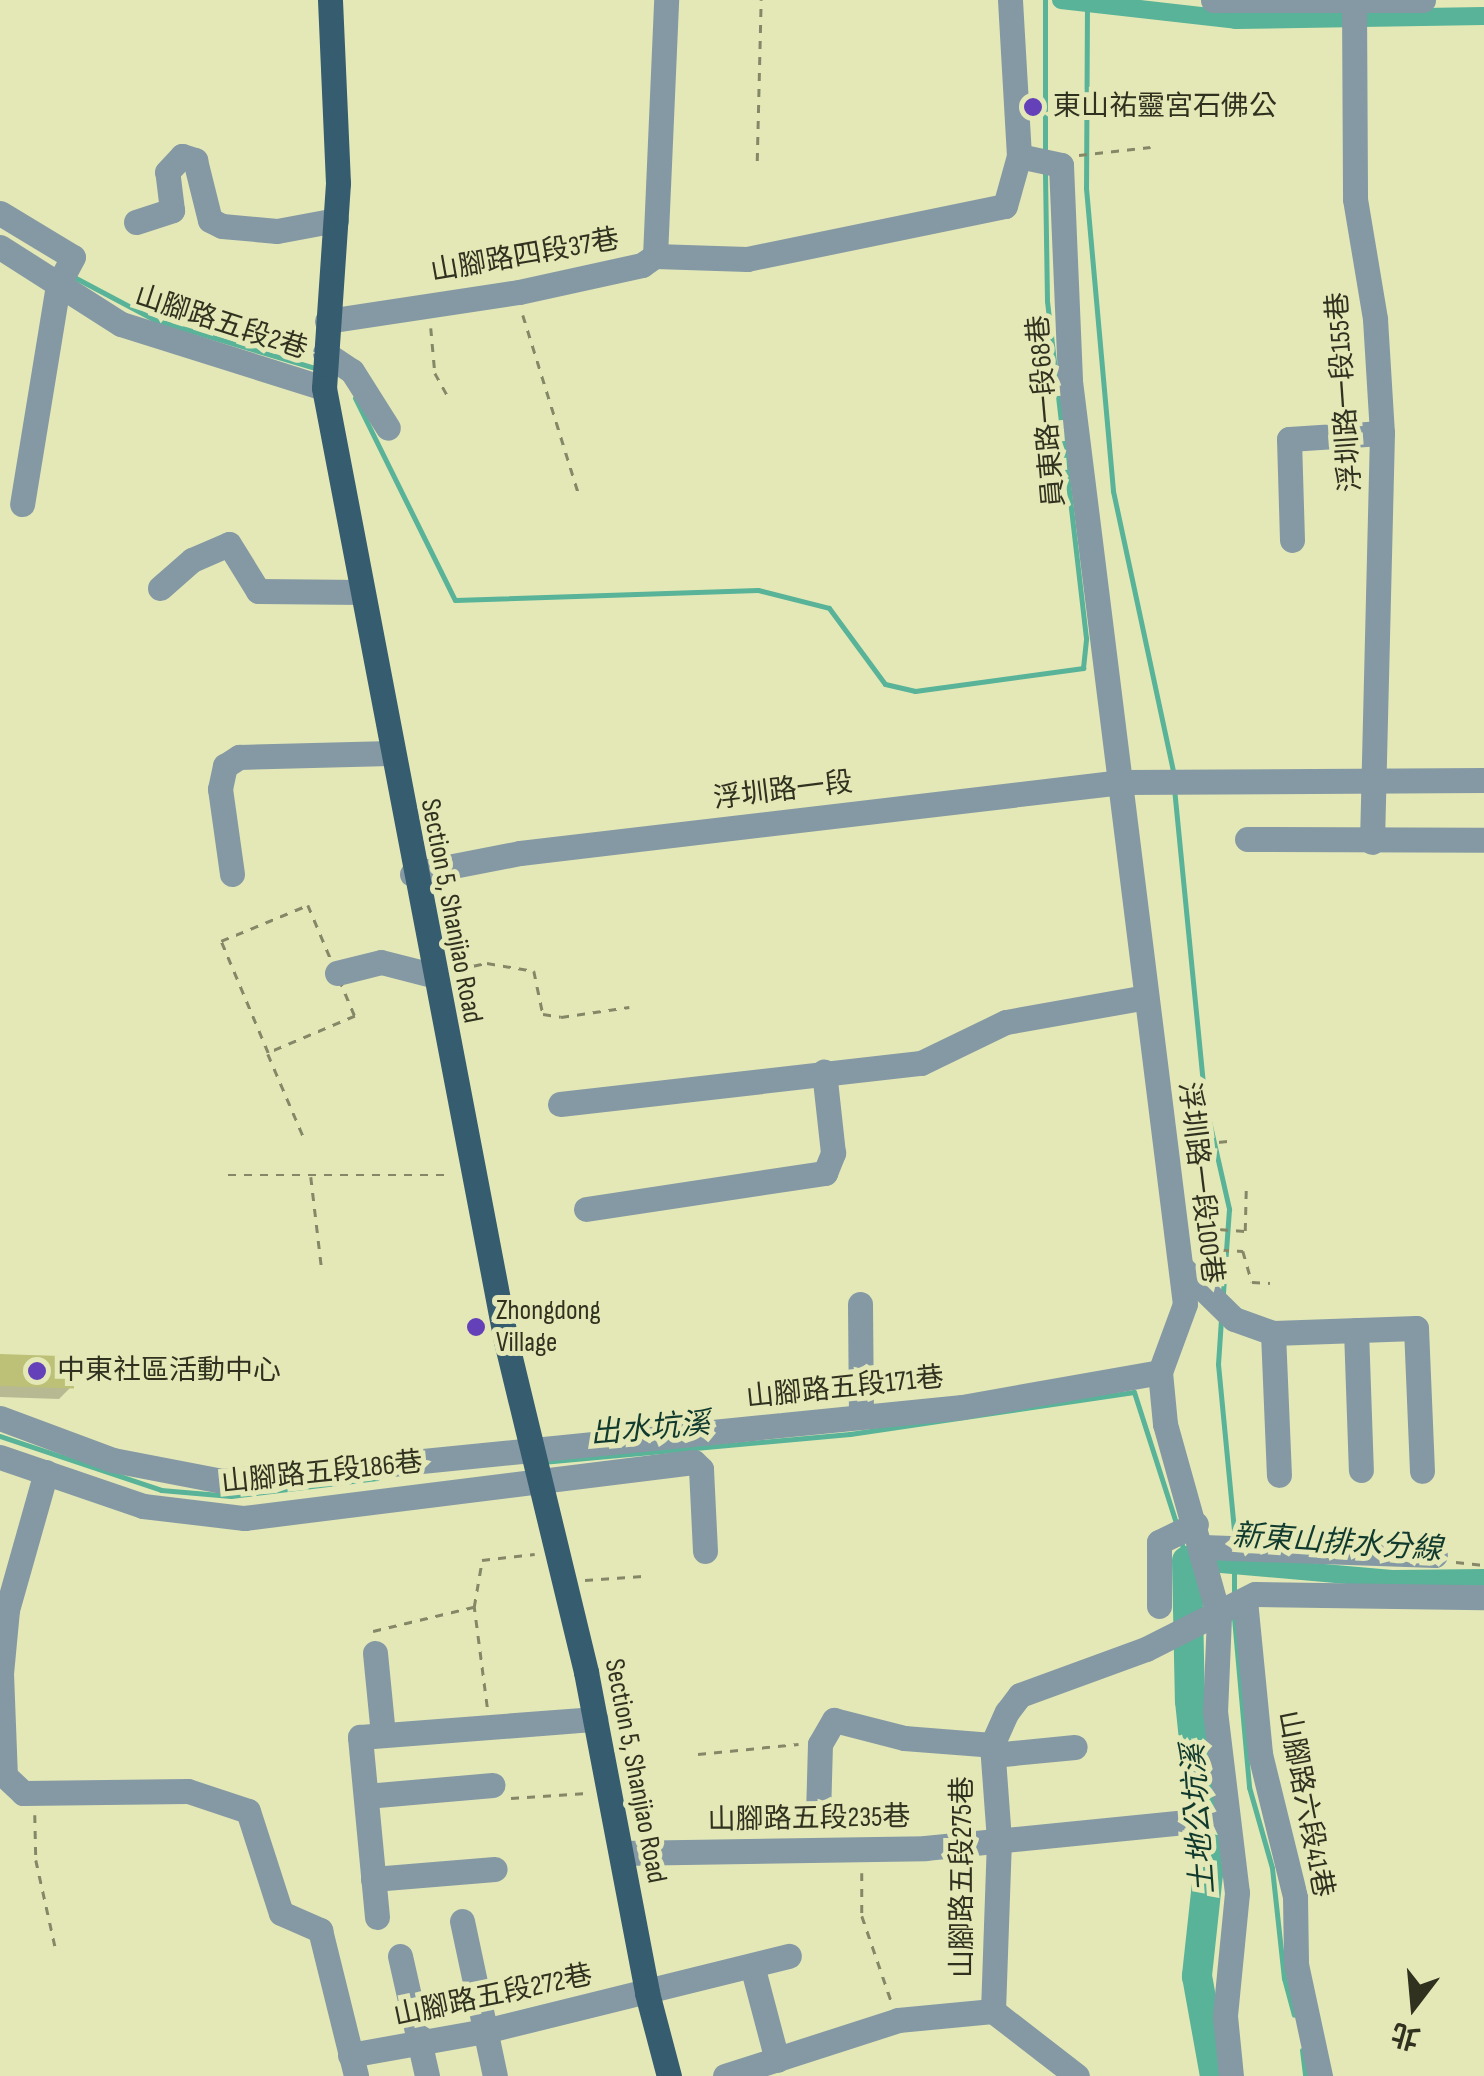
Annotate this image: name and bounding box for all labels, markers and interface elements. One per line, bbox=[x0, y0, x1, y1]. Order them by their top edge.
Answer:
place label: 東山祐靈宮石佛公 bbox=[1053, 90, 1277, 124]
marker: 東山祐靈宮石佛公 bbox=[1022, 96, 1044, 118]
street label: 山腳路四段37巷 bbox=[428, 223, 622, 289]
street label: 山腳路五段2巷 bbox=[130, 279, 312, 367]
street label: 浮圳路一段155巷 bbox=[1321, 291, 1369, 493]
street label: 員東路一段68巷 bbox=[1022, 314, 1072, 508]
street label: 浮圳路一段 bbox=[711, 766, 855, 816]
street label: Section 5, Shanjiao Road bbox=[413, 796, 489, 1026]
street label: 浮圳路一段100巷 bbox=[1171, 1080, 1229, 1286]
place label: Zhongdong Village bbox=[496, 1294, 601, 1360]
marker: Zhongdong Village bbox=[465, 1316, 487, 1338]
place label: 中東社區活動中心 bbox=[57, 1354, 281, 1388]
marker: 中東社區活動中心 bbox=[26, 1360, 48, 1382]
street label: 山腳路五段171巷 bbox=[744, 1361, 946, 1415]
water label: 出水坑溪 bbox=[589, 1406, 711, 1452]
street label: 山腳路五段186巷 bbox=[220, 1446, 424, 1500]
water label: 新東山排水分線 bbox=[1231, 1518, 1443, 1568]
street label: Section 5, Shanjiao Road bbox=[597, 1656, 673, 1886]
street label: 山腳路六段41巷 bbox=[1270, 1708, 1340, 1900]
water label: 土地公坑溪 bbox=[1176, 1743, 1222, 1895]
street label: 山腳路五段275巷 bbox=[946, 1776, 980, 1978]
street label: 山腳路五段235巷 bbox=[707, 1800, 911, 1838]
north arrow bbox=[1364, 1956, 1464, 2056]
street label: 山腳路五段272巷 bbox=[391, 1959, 595, 2033]
text: 北 bbox=[1388, 2016, 1424, 2055]

